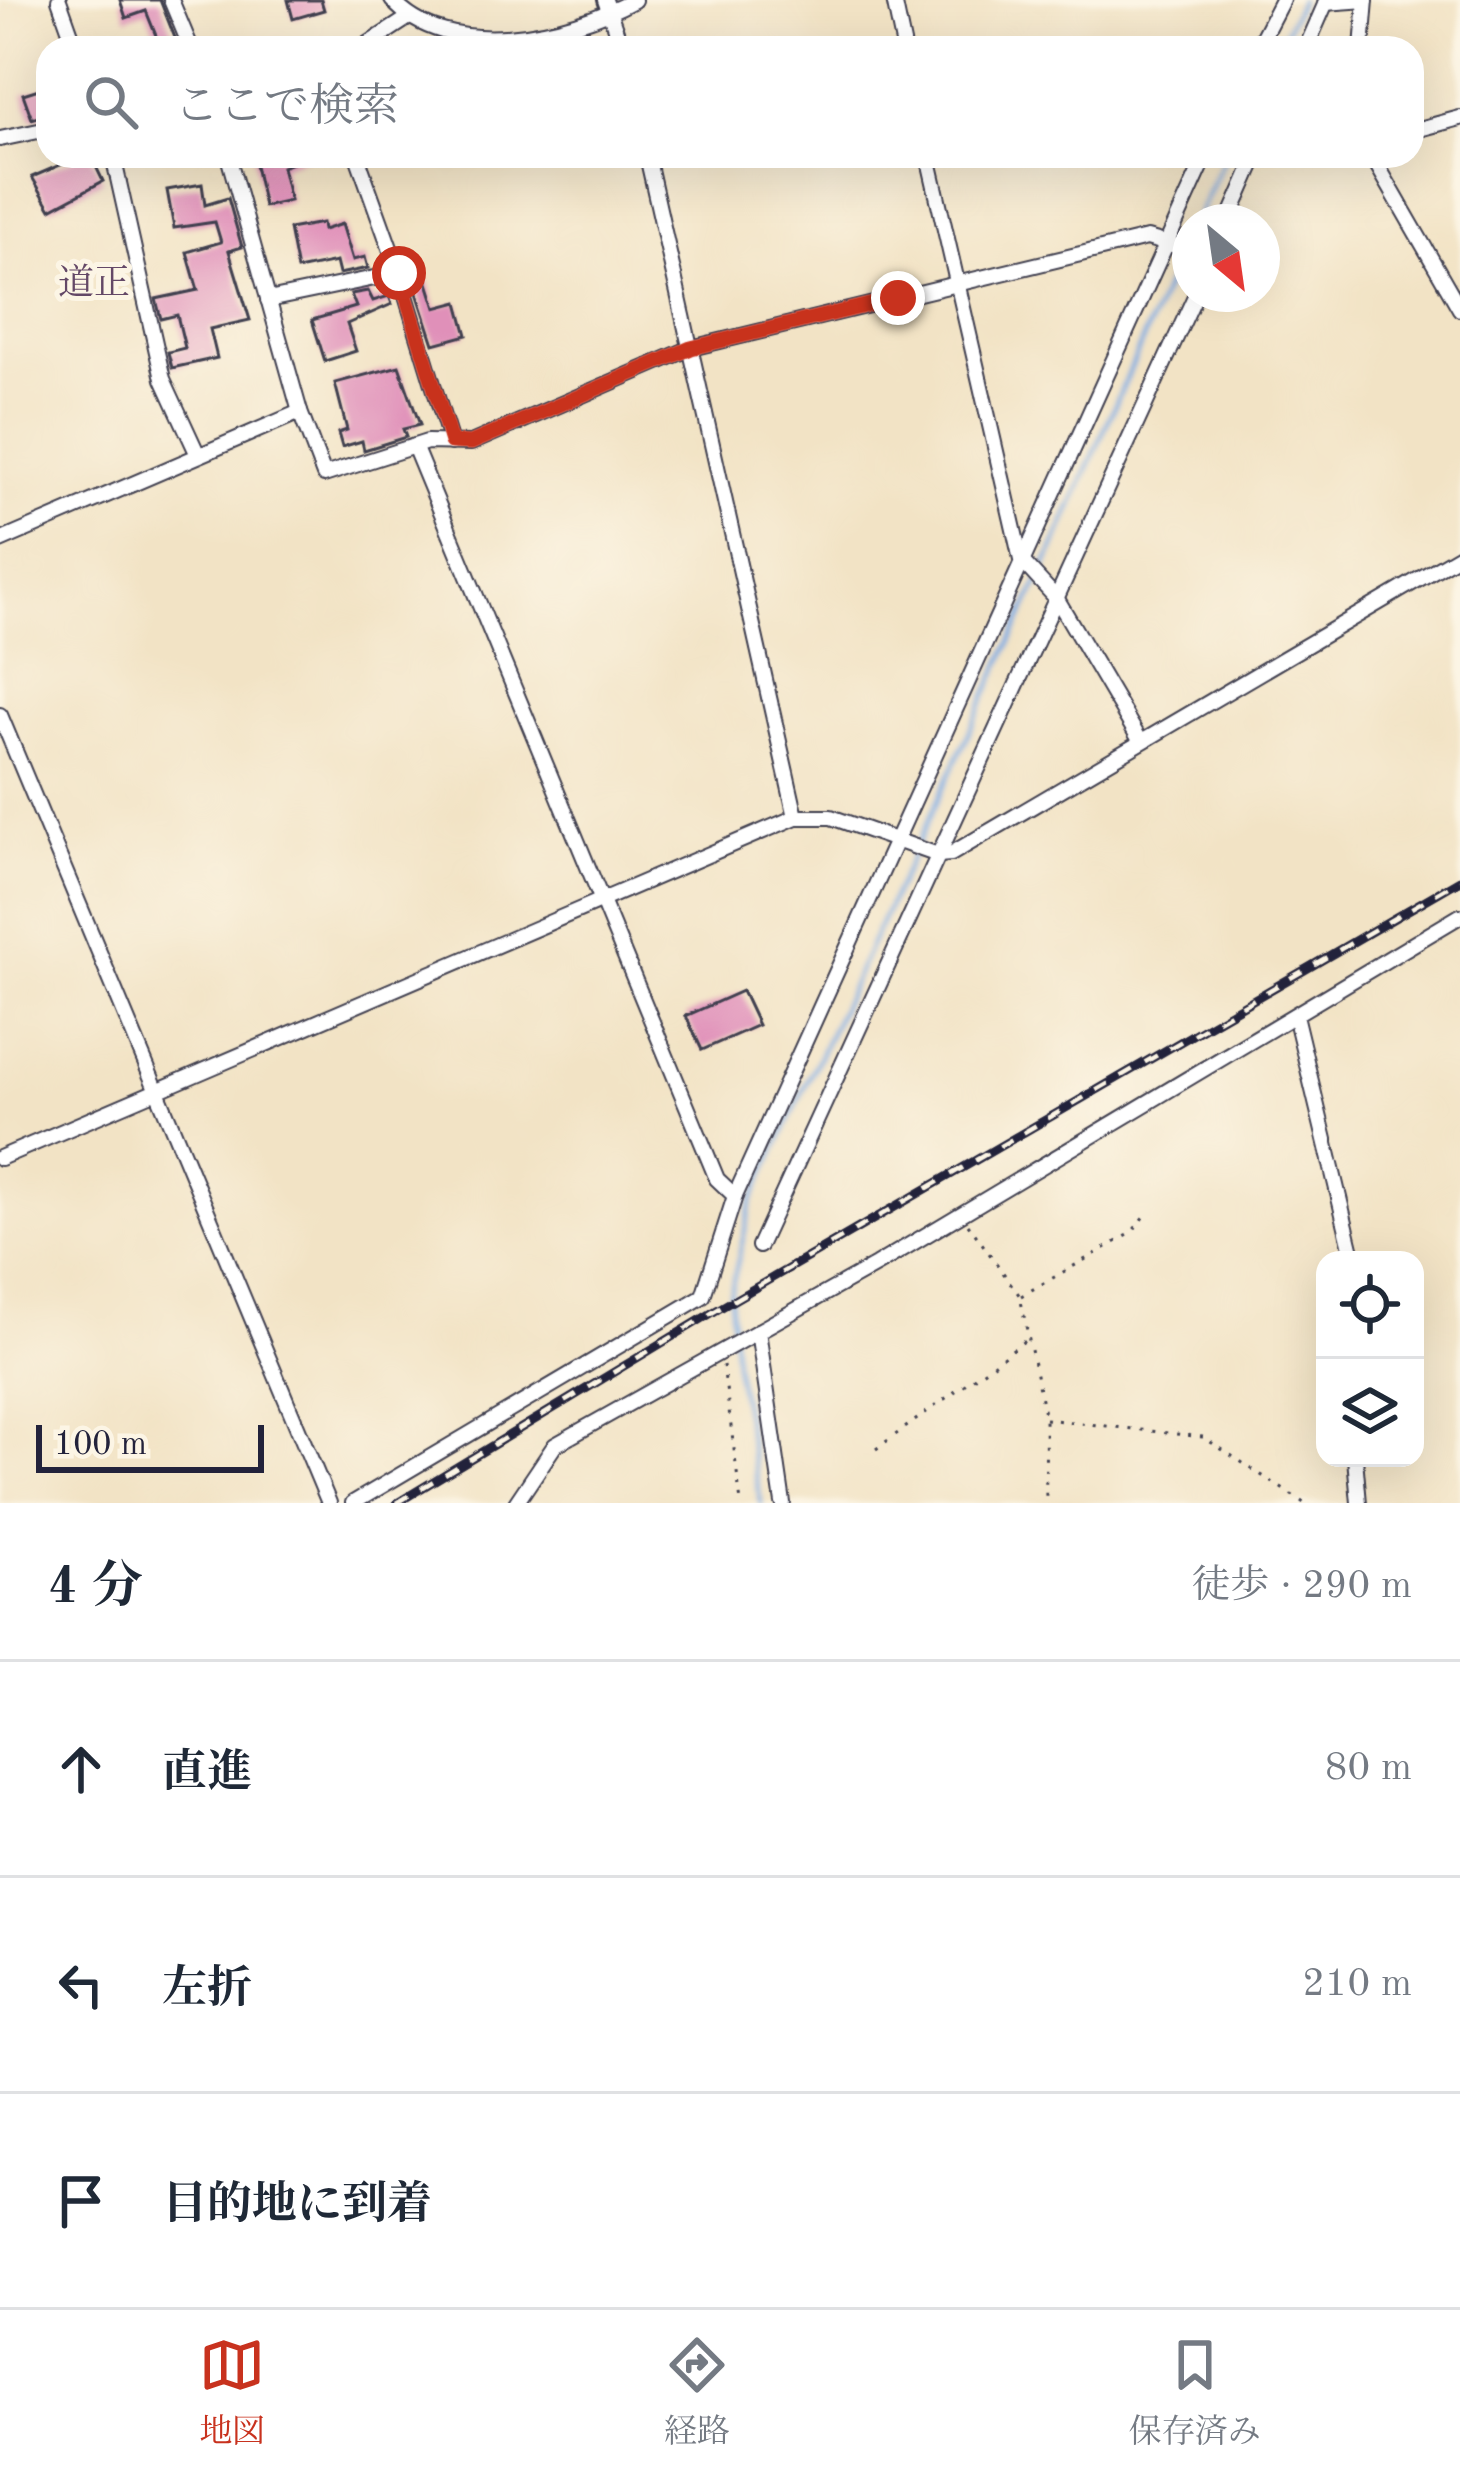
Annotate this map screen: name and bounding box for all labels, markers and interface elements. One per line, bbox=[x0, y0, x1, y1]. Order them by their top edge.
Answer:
search box bbox=[36, 36, 1424, 168]
icon: search bbox=[78, 69, 144, 135]
text: ここで検索 bbox=[174, 86, 399, 131]
north arrow bbox=[1172, 204, 1280, 312]
route start bbox=[372, 246, 426, 300]
district label: 道正 bbox=[58, 263, 130, 303]
route end bbox=[871, 271, 925, 325]
map controls bbox=[1316, 1251, 1424, 1467]
button: locate bbox=[1316, 1251, 1424, 1359]
button: layers bbox=[1316, 1359, 1424, 1467]
scale bar bbox=[36, 1419, 264, 1472]
text: 100 m bbox=[54, 1429, 147, 1462]
text: 4 分 bbox=[48, 1563, 143, 1614]
text: 徒歩 · 290 m bbox=[1191, 1567, 1412, 1606]
icon: ahead bbox=[48, 1736, 114, 1802]
text: 80 m bbox=[1325, 1749, 1412, 1788]
text: 直進 bbox=[162, 1752, 252, 1797]
icon: left bbox=[48, 1952, 114, 2018]
text: 210 m bbox=[1302, 1965, 1412, 2004]
text: 左折 bbox=[162, 1968, 252, 2013]
icon: arrive bbox=[48, 2168, 114, 2234]
text: 目的地に到着 bbox=[162, 2184, 432, 2229]
tab: 地図 bbox=[199, 2332, 265, 2454]
tab: 経路 bbox=[664, 2332, 730, 2454]
tab: 保存済み bbox=[1129, 2332, 1261, 2454]

